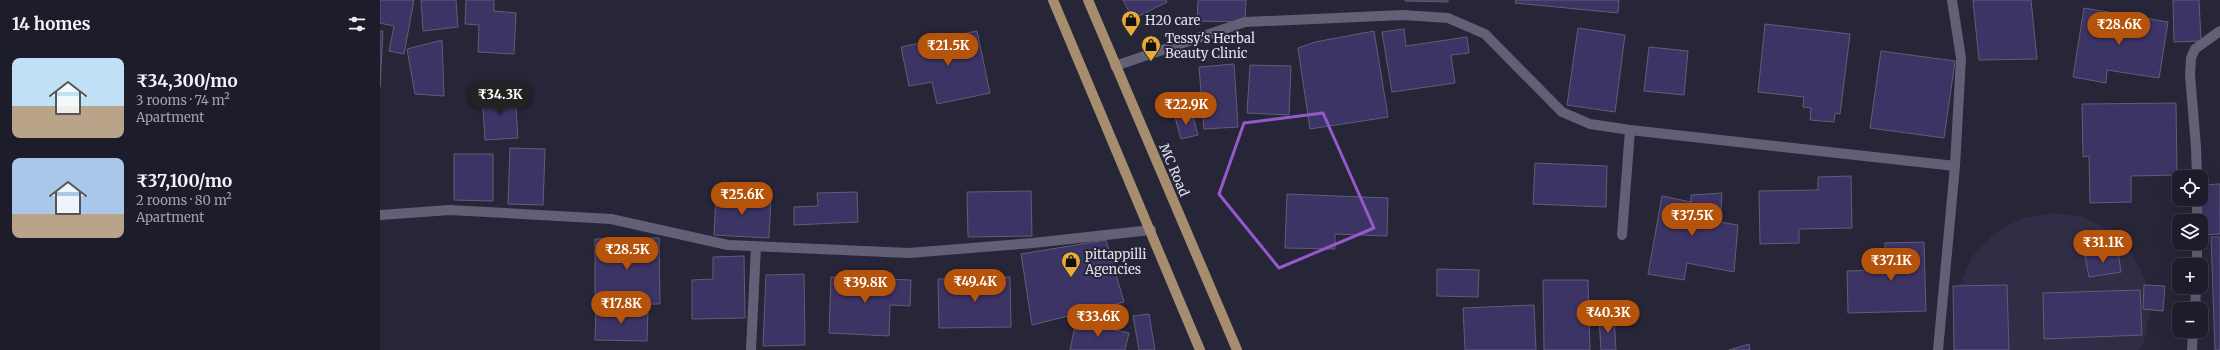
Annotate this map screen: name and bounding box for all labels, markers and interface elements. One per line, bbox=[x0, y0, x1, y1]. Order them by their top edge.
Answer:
shop icon: H20 care bbox=[1120, 9, 1142, 37]
place label: H20 care bbox=[1145, 12, 1200, 29]
pin: ₹28.6K bbox=[2086, 12, 2152, 46]
text: 14 homes bbox=[12, 13, 90, 35]
icon: filters bbox=[346, 13, 368, 35]
text: ₹28.6K bbox=[2096, 16, 2142, 33]
place label: Tessy's Herbal Beauty Clinic bbox=[1165, 30, 1255, 62]
pin: ₹21.5K bbox=[915, 33, 981, 67]
shop icon: Tessy's Herbal Beauty Clinic bbox=[1140, 34, 1162, 62]
text: ₹21.5K bbox=[926, 37, 970, 54]
text: ₹34,300/mo bbox=[136, 70, 238, 92]
icon: home bbox=[44, 74, 92, 122]
pin: ₹34.3K bbox=[467, 82, 533, 116]
text: ₹34.3K bbox=[478, 86, 522, 103]
text: 3 rooms · 74 m² bbox=[136, 92, 230, 109]
pin: ₹22.9K bbox=[1153, 92, 1219, 126]
text: ₹22.9K bbox=[1164, 96, 1208, 113]
text: Apartment bbox=[136, 109, 204, 126]
street label: MC Road bbox=[1155, 141, 1193, 199]
text: ₹37,100/mo bbox=[136, 170, 232, 192]
map controls bbox=[2172, 170, 2208, 338]
button: locate bbox=[2172, 170, 2208, 206]
icon: home bbox=[44, 174, 92, 222]
pin: ₹25.6K bbox=[709, 182, 775, 216]
text: ₹25.6K bbox=[720, 186, 764, 203]
text: 2 rooms · 80 m² bbox=[136, 192, 232, 209]
pin: ₹37.5K bbox=[1659, 203, 1725, 237]
text: ₹37.5K bbox=[1671, 207, 1713, 224]
text: Apartment bbox=[136, 209, 204, 226]
button: layers bbox=[2172, 214, 2208, 250]
pin: ₹31.1K bbox=[2070, 230, 2136, 264]
text: ₹31.1K bbox=[2082, 234, 2124, 251]
pin: ₹28.5K bbox=[594, 237, 660, 271]
text: ₹28.5K bbox=[604, 241, 650, 258]
place label: pittappilli Agencies bbox=[1084, 246, 1147, 278]
pin: ₹37.1K bbox=[1858, 248, 1924, 282]
shop icon: pittappilli Agencies bbox=[1060, 250, 1082, 278]
text: ₹37.1K bbox=[1870, 252, 1912, 269]
button: + bbox=[2172, 258, 2208, 294]
pin: ₹49.4K bbox=[942, 269, 1008, 303]
pin: ₹39.8K bbox=[832, 270, 898, 304]
text: ₹49.4K bbox=[953, 273, 997, 290]
text: ₹39.8K bbox=[843, 274, 887, 291]
pin: ₹17.8K bbox=[588, 291, 654, 325]
text: ₹17.8K bbox=[600, 295, 642, 312]
pin: ₹40.3K bbox=[1575, 300, 1641, 334]
button: − bbox=[2172, 302, 2208, 338]
pin: ₹33.6K bbox=[1065, 304, 1131, 338]
text: ₹40.3K bbox=[1586, 304, 1630, 321]
text: ₹33.6K bbox=[1076, 308, 1120, 325]

